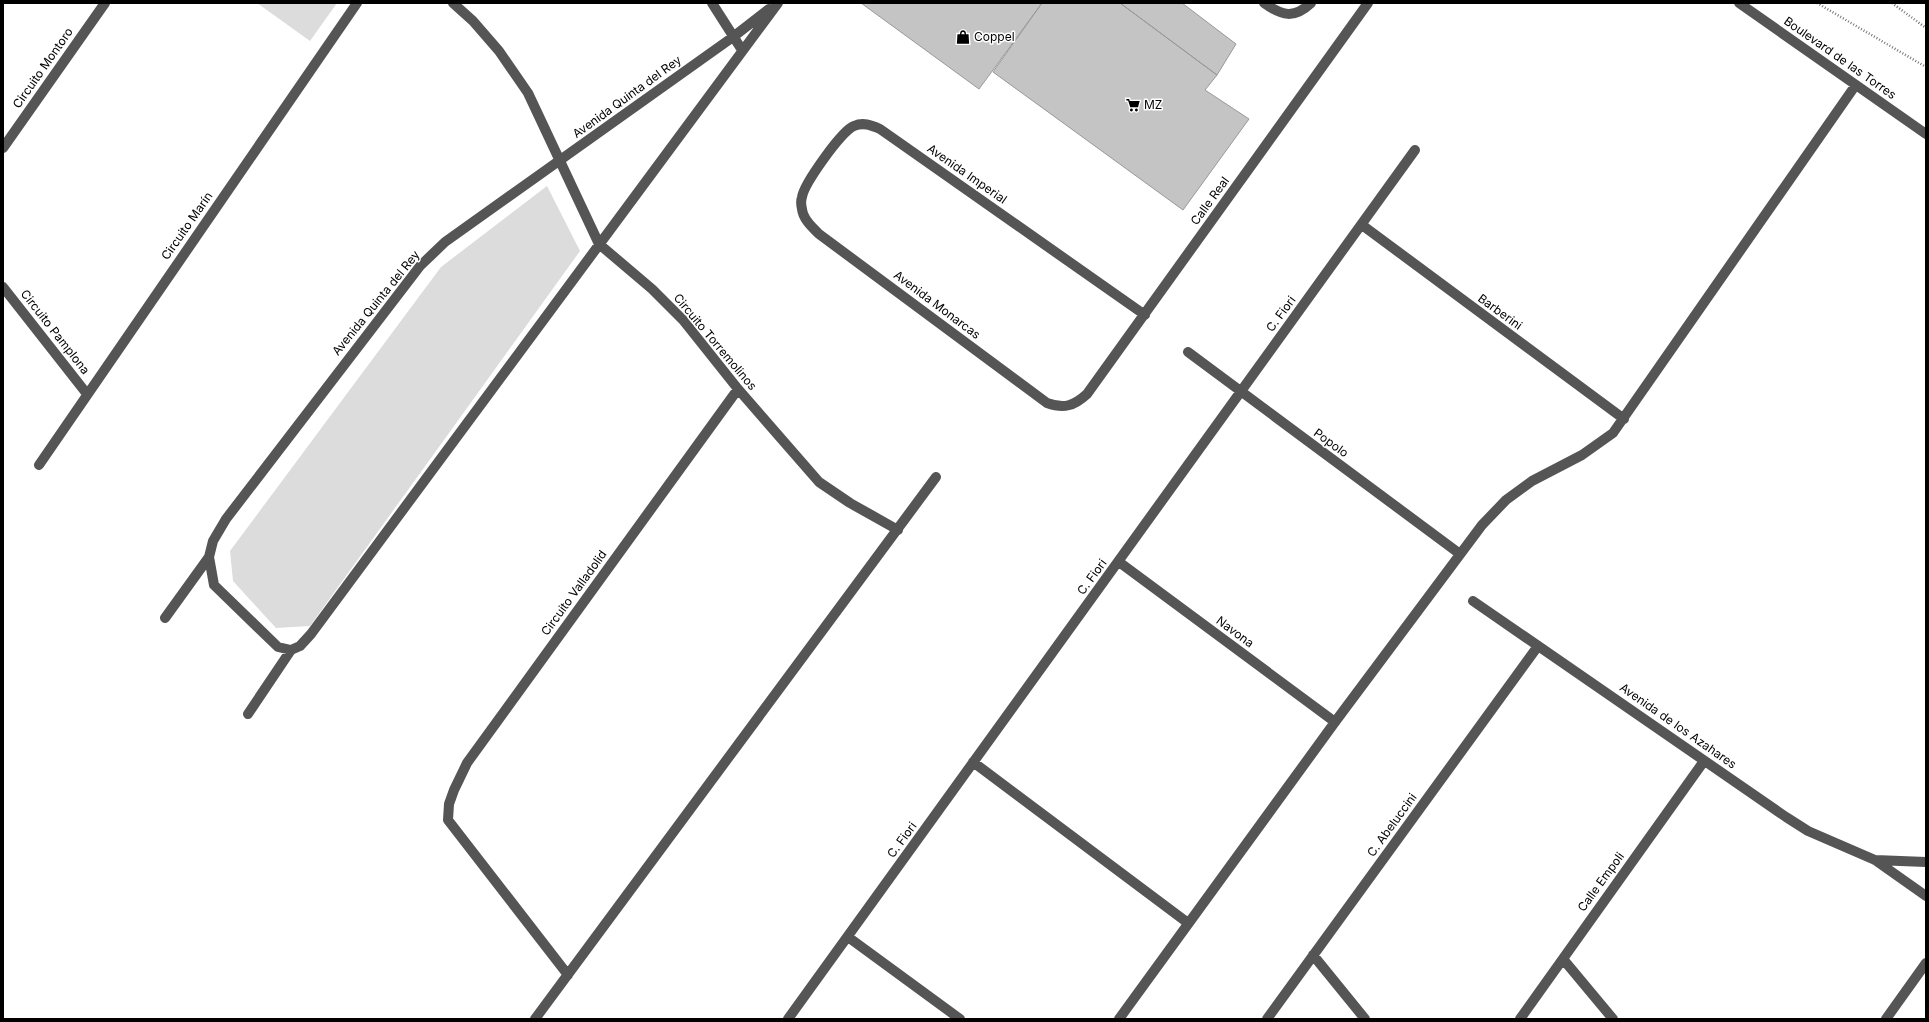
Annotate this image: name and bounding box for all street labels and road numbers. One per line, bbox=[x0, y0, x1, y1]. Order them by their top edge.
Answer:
street label: Boulevard de las Torres bbox=[1781, 13, 1899, 102]
street label: Circuito Montoro bbox=[9, 25, 76, 111]
street label: Avenida Quinta del Rey bbox=[570, 52, 684, 141]
street label: Avenida Imperial bbox=[925, 141, 1010, 207]
street label: Calle Real bbox=[1187, 174, 1232, 228]
street label: Circuito Marín bbox=[158, 189, 216, 263]
street label: Avenida Quinta del Rey bbox=[329, 247, 423, 358]
street label: Avenida Monarcas bbox=[891, 267, 984, 342]
street label: Circuito Pamplona bbox=[18, 286, 93, 377]
street label: Circuito Torremolinos bbox=[671, 290, 760, 393]
street label: Barberini bbox=[1475, 290, 1526, 333]
street label: C. Fiori bbox=[1263, 293, 1299, 334]
street label: Popolo bbox=[1311, 425, 1352, 460]
street label: Circuito Valladolid bbox=[538, 547, 610, 638]
street label: C. Fiori bbox=[1074, 556, 1110, 597]
street label: Navona bbox=[1214, 613, 1257, 651]
street label: Avenida de los Azahares bbox=[1617, 680, 1740, 772]
street label: C. Abeluccini bbox=[1364, 790, 1420, 859]
street label: C. Fiori bbox=[884, 819, 920, 860]
street label: Calle Empoli bbox=[1574, 849, 1627, 914]

